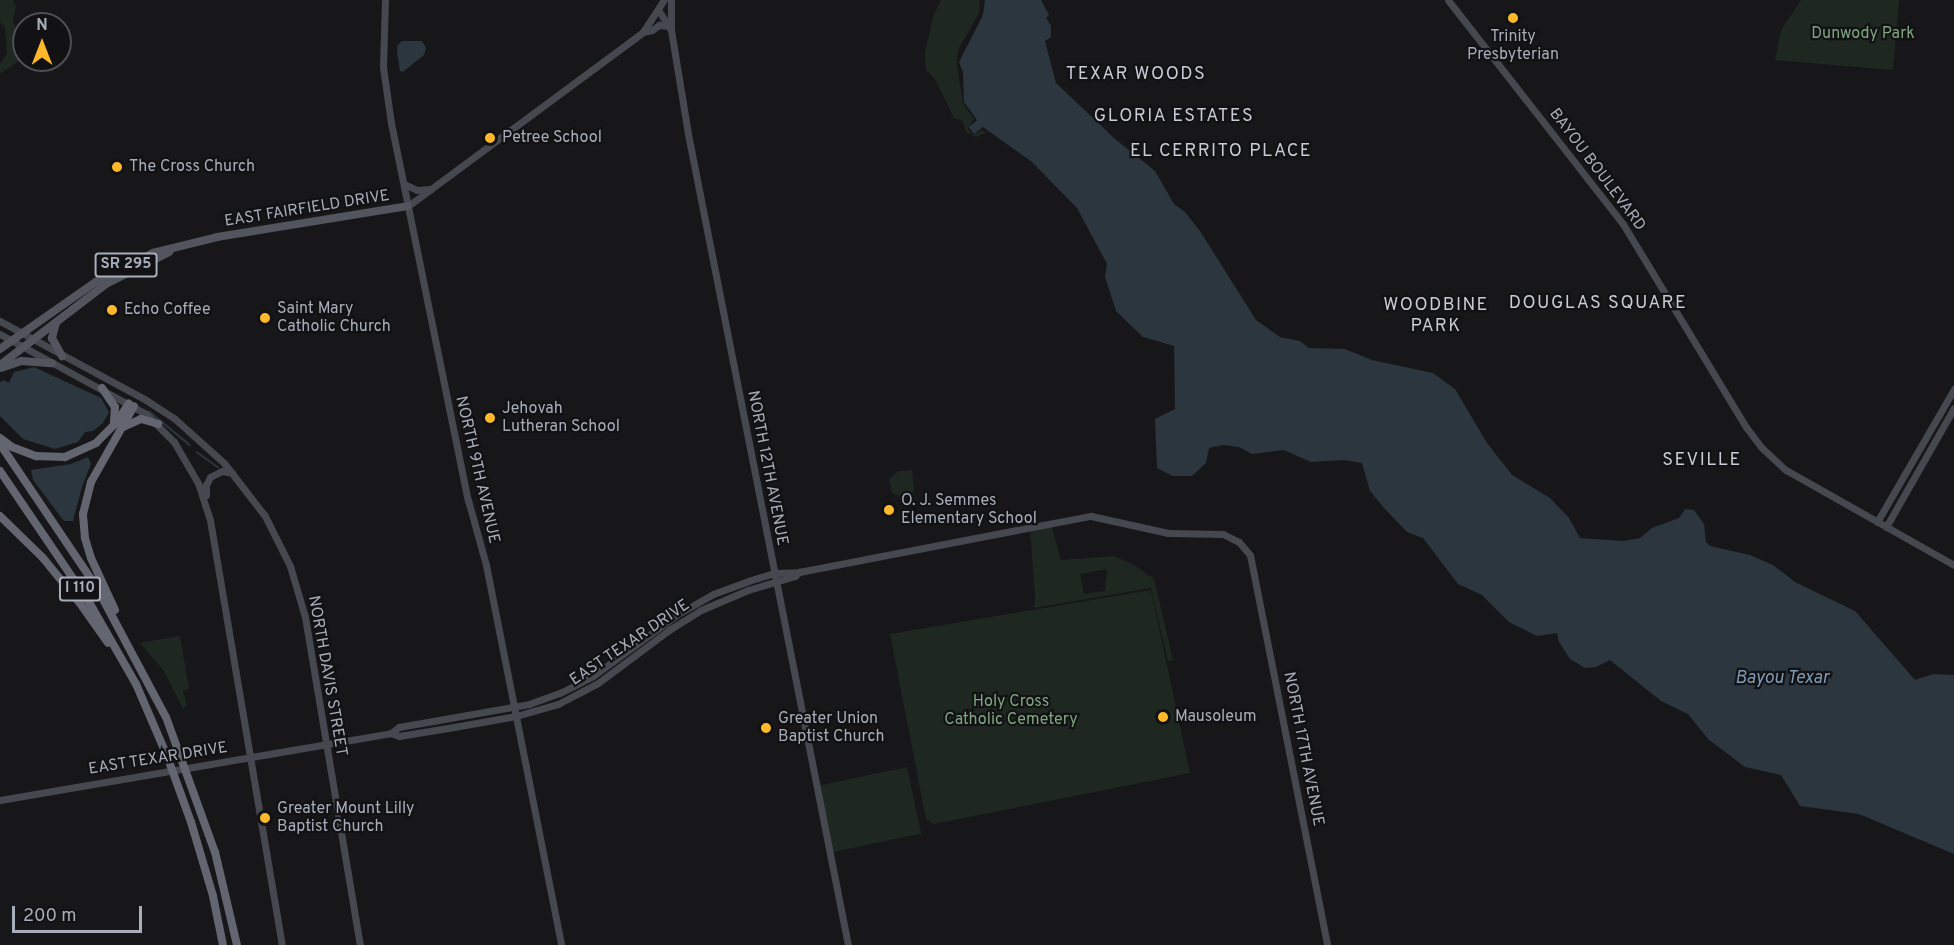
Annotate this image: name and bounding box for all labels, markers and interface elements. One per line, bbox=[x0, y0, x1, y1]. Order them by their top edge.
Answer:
marker: Trinity Presbyterian bbox=[1506, 11, 1520, 25]
north arrow bbox=[12, 12, 72, 72]
text: N bbox=[36, 16, 48, 36]
park label: Dunwody Park bbox=[1811, 24, 1915, 44]
place label: Trinity Presbyterian bbox=[1467, 27, 1559, 65]
district label: TEXAR WOODS bbox=[1066, 64, 1206, 86]
street label: BAYOU BOULEVARD bbox=[1545, 105, 1649, 235]
district label: GLORIA ESTATES bbox=[1093, 106, 1255, 128]
place label: Petree School bbox=[502, 128, 602, 148]
marker: Petree School bbox=[483, 131, 497, 145]
district label: EL CERRITO PLACE bbox=[1130, 141, 1312, 163]
place label: The Cross Church bbox=[129, 157, 255, 177]
marker: The Cross Church bbox=[110, 160, 124, 174]
street label: EAST FAIRFIELD DRIVE bbox=[223, 186, 391, 232]
road number: SR 295 bbox=[94, 253, 158, 277]
district label: DOUGLAS SQUARE bbox=[1509, 293, 1687, 315]
district label: WOODBINE PARK bbox=[1383, 296, 1489, 338]
place label: Saint Mary Catholic Church bbox=[277, 299, 391, 337]
place label: Echo Coffee bbox=[124, 300, 211, 320]
marker: Echo Coffee bbox=[105, 303, 119, 317]
marker: Saint Mary Catholic Church bbox=[258, 311, 272, 325]
street label: NORTH 12TH AVENUE bbox=[742, 389, 792, 547]
street label: NORTH 9TH AVENUE bbox=[451, 394, 503, 546]
place label: Jehovah Lutheran School bbox=[502, 399, 620, 437]
marker: Jehovah Lutheran School bbox=[483, 411, 497, 425]
district label: SEVILLE bbox=[1662, 450, 1742, 472]
place label: O. J. Semmes Elementary School bbox=[901, 491, 1037, 529]
marker: O. J. Semmes Elementary School bbox=[882, 503, 896, 517]
road number: I 110 bbox=[58, 577, 103, 601]
street label: NORTH DAVIS STREET bbox=[303, 594, 351, 758]
street label: EAST TEXAR DRIVE bbox=[566, 595, 694, 691]
water label: Bayou Texar bbox=[1735, 668, 1829, 690]
street label: NORTH 17TH AVENUE bbox=[1279, 670, 1327, 828]
park label: Holy Cross Catholic Cemetery bbox=[944, 692, 1078, 730]
place label: Mausoleum bbox=[1175, 707, 1257, 727]
place label: Greater Union Baptist Church bbox=[778, 709, 884, 747]
marker: Mausoleum bbox=[1156, 710, 1170, 724]
marker: Greater Union Baptist Church bbox=[759, 721, 773, 735]
street label: EAST TEXAR DRIVE bbox=[87, 738, 229, 780]
place label: Greater Mount Lilly Baptist Church bbox=[277, 799, 415, 837]
marker: Greater Mount Lilly Baptist Church bbox=[258, 811, 272, 825]
scale bar bbox=[15, 894, 146, 932]
text: 200 m bbox=[23, 905, 76, 928]

